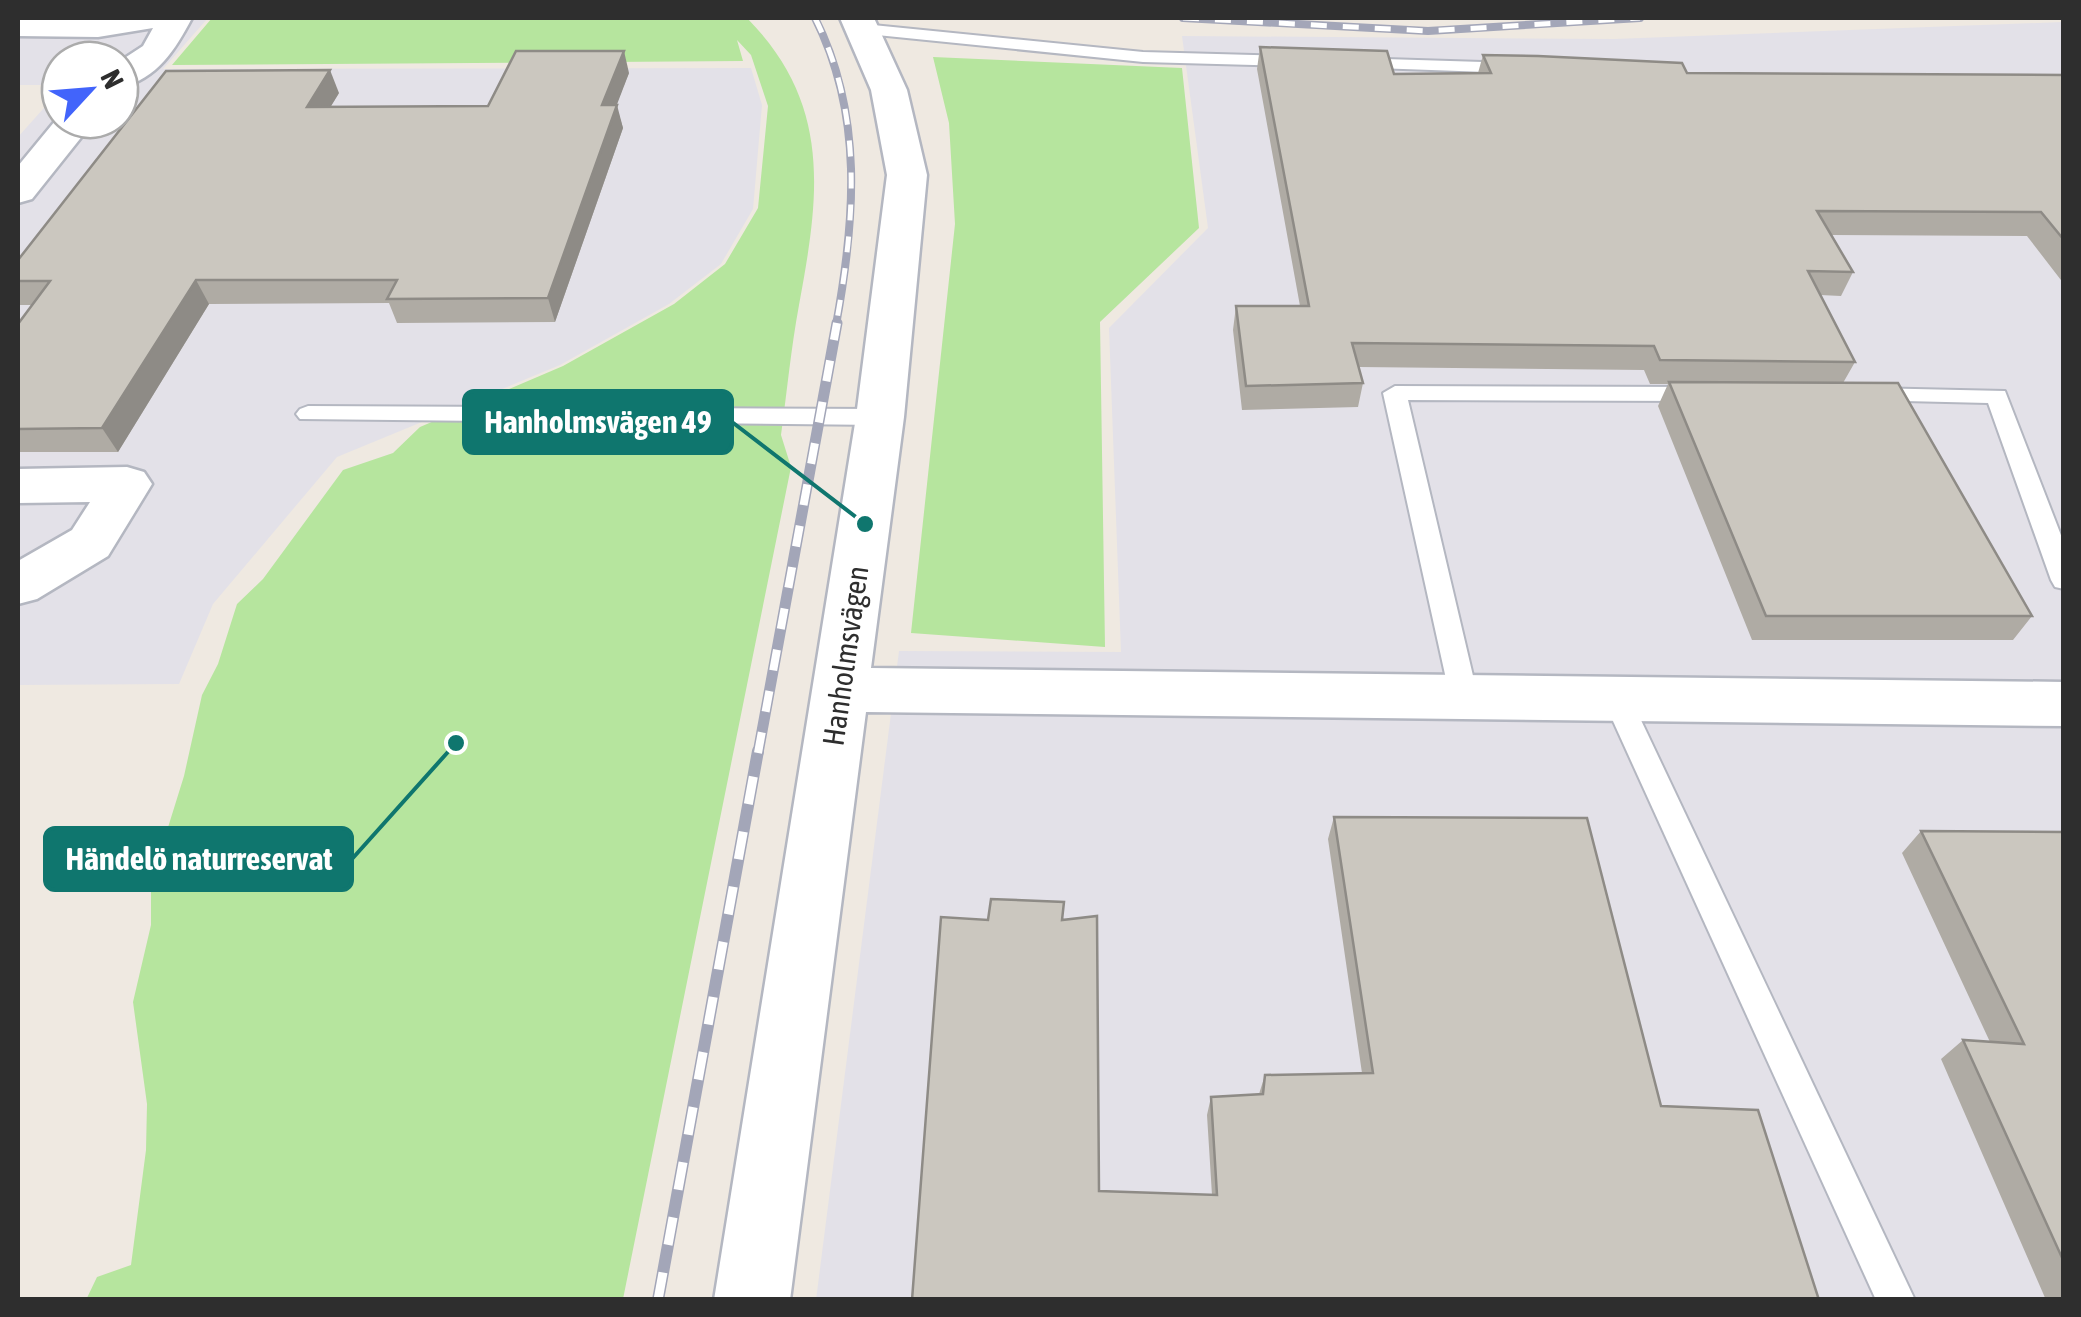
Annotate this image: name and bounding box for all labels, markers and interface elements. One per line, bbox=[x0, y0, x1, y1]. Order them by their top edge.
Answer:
north arrow bbox=[40, 40, 140, 140]
text: N bbox=[94, 65, 130, 93]
callout: Hanholmsvägen 49 bbox=[464, 391, 732, 453]
text: Hanholmsvägen 49 bbox=[484, 403, 712, 440]
street label: Hanholmsvägen bbox=[816, 564, 874, 748]
callout: Händelö naturreservat bbox=[45, 828, 352, 890]
text: Händelö naturreservat bbox=[66, 840, 333, 877]

